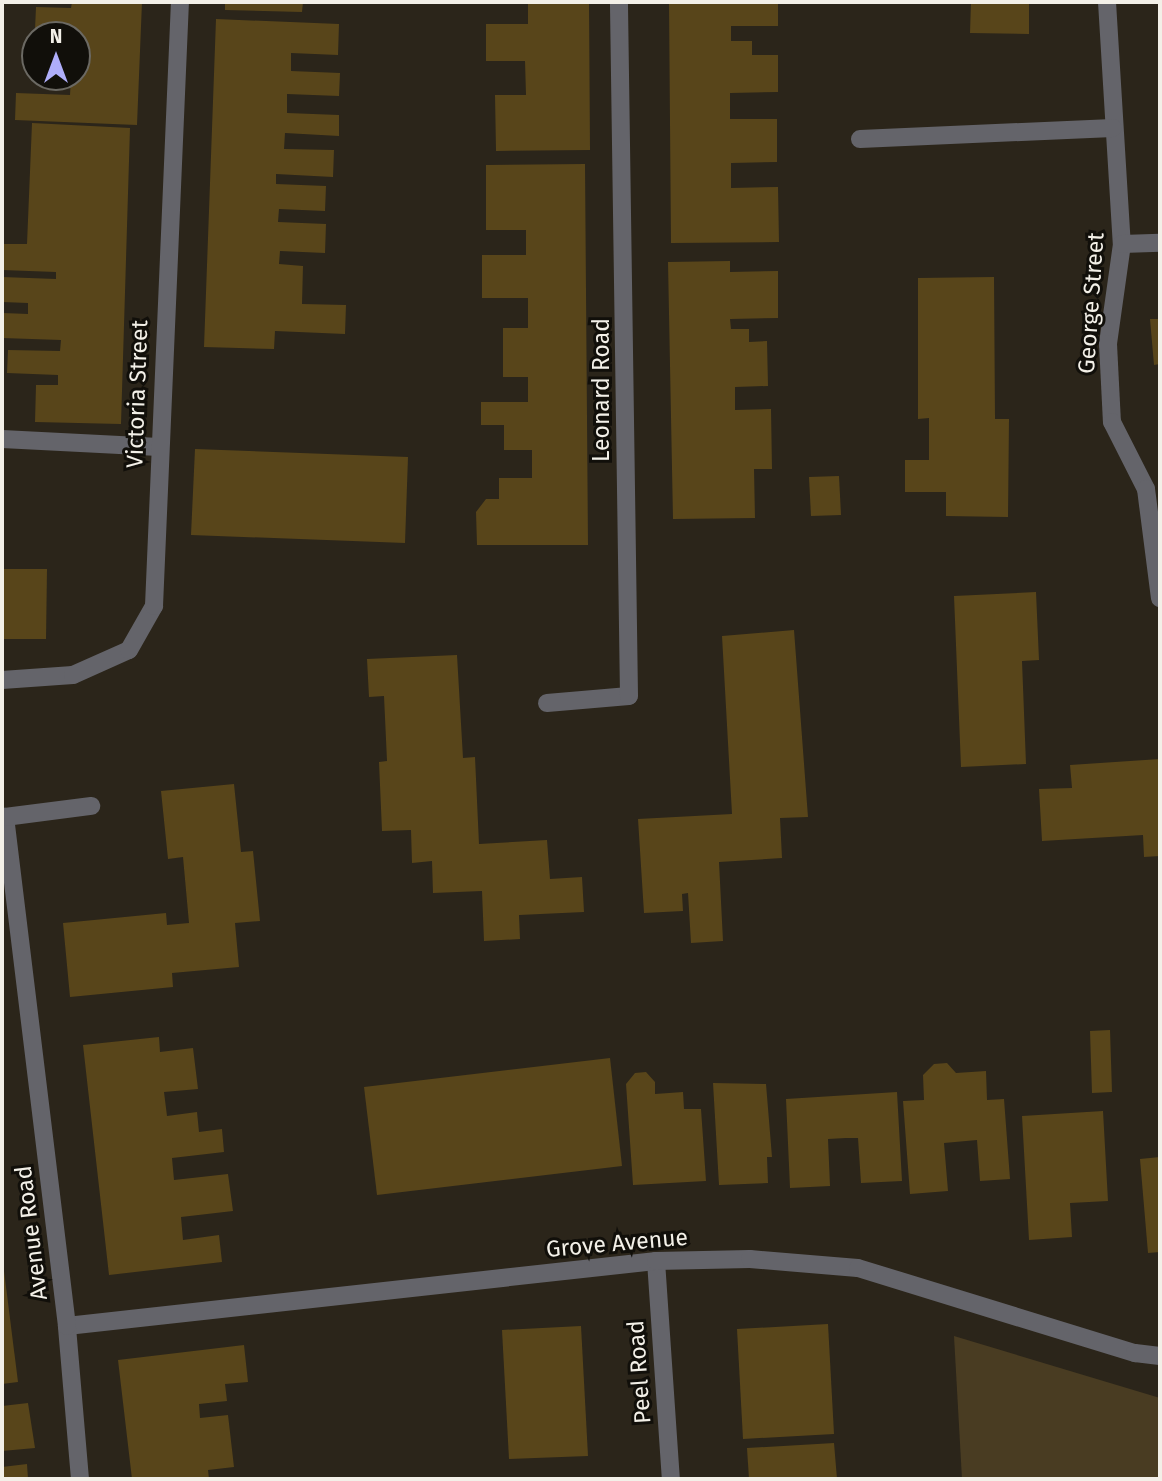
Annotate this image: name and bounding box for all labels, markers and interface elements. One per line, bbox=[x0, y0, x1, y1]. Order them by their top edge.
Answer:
north arrow bbox=[21, 21, 91, 91]
text: N bbox=[50, 25, 62, 48]
street label: George Street bbox=[1072, 231, 1110, 375]
street label: Leonard Road bbox=[587, 318, 615, 462]
street label: Victoria Street bbox=[121, 320, 153, 468]
street label: Avenue Road bbox=[9, 1164, 53, 1302]
street label: Grove Avenue bbox=[545, 1223, 689, 1263]
street label: Peel Road bbox=[622, 1319, 656, 1425]

